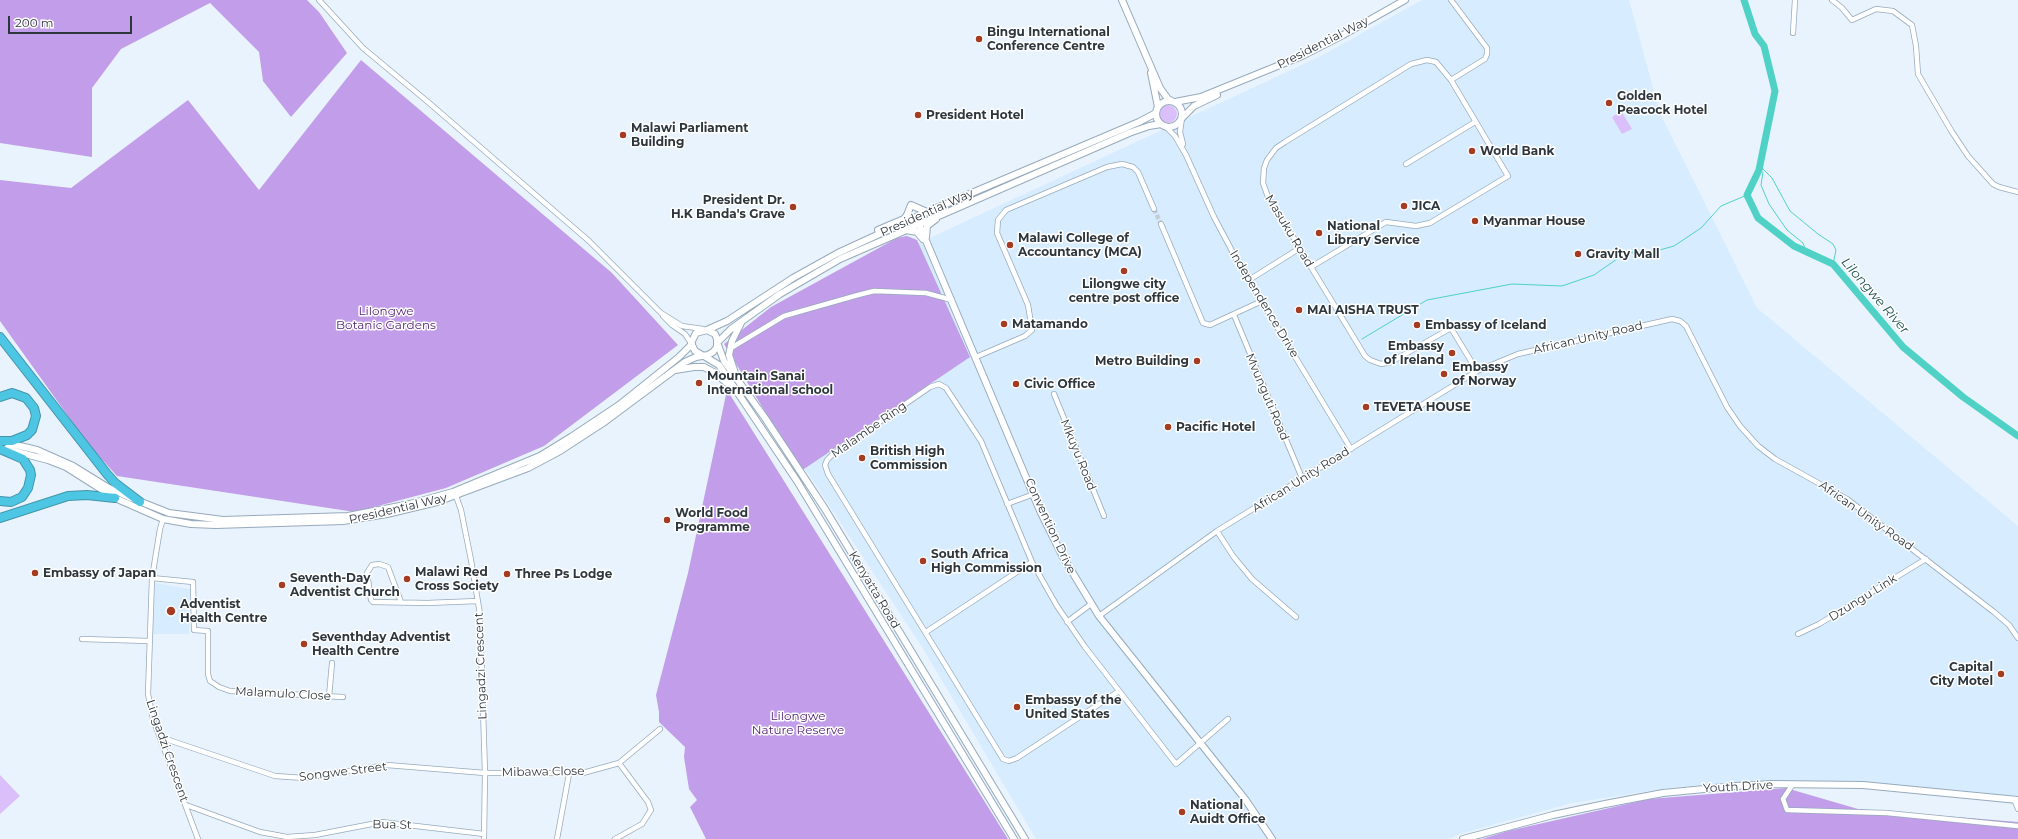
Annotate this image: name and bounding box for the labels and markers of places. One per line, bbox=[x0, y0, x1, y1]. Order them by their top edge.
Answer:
place label: Bingu International Conference Centre bbox=[987, 25, 1110, 53]
marker: Bingu International Conference Centre bbox=[974, 34, 984, 44]
place label: Golden Peacock Hotel bbox=[1617, 89, 1707, 117]
marker: Golden Peacock Hotel bbox=[1604, 98, 1614, 108]
place label: President Hotel bbox=[926, 108, 1024, 122]
marker: President Hotel bbox=[913, 110, 923, 120]
place label: Malawi Parliament Building bbox=[631, 121, 748, 149]
marker: Malawi Parliament Building bbox=[618, 130, 628, 140]
place label: World Bank bbox=[1480, 144, 1554, 158]
marker: World Bank bbox=[1467, 146, 1477, 156]
place label: President Dr. H.K Banda's Grave bbox=[671, 193, 785, 221]
place label: JICA bbox=[1412, 199, 1440, 213]
marker: JICA bbox=[1399, 201, 1409, 211]
marker: President Dr. H.K Banda's Grave bbox=[788, 202, 798, 212]
place label: Myanmar House bbox=[1483, 214, 1585, 228]
marker: Myanmar House bbox=[1470, 216, 1480, 226]
place label: National Library Service bbox=[1327, 219, 1420, 247]
marker: National Library Service bbox=[1314, 228, 1324, 238]
place label: Malawi College of Accountancy (MCA) bbox=[1018, 231, 1142, 259]
marker: Malawi College of Accountancy (MCA) bbox=[1005, 240, 1015, 250]
place label: Gravity Mall bbox=[1586, 247, 1660, 261]
marker: Gravity Mall bbox=[1573, 249, 1583, 259]
marker: Lilongwe city centre post office bbox=[1119, 266, 1129, 276]
place label: Lilongwe city centre post office bbox=[1069, 277, 1179, 305]
place label: MAI AISHA TRUST bbox=[1307, 303, 1419, 317]
marker: MAI AISHA TRUST bbox=[1294, 305, 1304, 315]
place label: Matamando bbox=[1012, 317, 1088, 331]
place label: Embassy of Iceland bbox=[1425, 318, 1547, 332]
marker: Matamando bbox=[999, 319, 1009, 329]
marker: Embassy of Iceland bbox=[1412, 320, 1422, 330]
place label: Embassy of Ireland bbox=[1384, 339, 1444, 367]
marker: Embassy of Ireland bbox=[1447, 348, 1457, 358]
place label: Metro Building bbox=[1095, 354, 1189, 368]
marker: Metro Building bbox=[1192, 356, 1202, 366]
place label: Embassy of Norway bbox=[1452, 360, 1516, 388]
place label: Mountain Sanai International school bbox=[707, 369, 833, 397]
marker: Embassy of Norway bbox=[1439, 369, 1449, 379]
place label: Civic Office bbox=[1024, 377, 1095, 391]
marker: Mountain Sanai International school bbox=[694, 378, 704, 388]
marker: Civic Office bbox=[1011, 379, 1021, 389]
place label: TEVETA HOUSE bbox=[1374, 400, 1471, 414]
marker: TEVETA HOUSE bbox=[1361, 402, 1371, 412]
place label: Pacific Hotel bbox=[1176, 420, 1255, 434]
marker: Pacific Hotel bbox=[1163, 422, 1173, 432]
place label: British High Commission bbox=[870, 444, 948, 472]
marker: British High Commission bbox=[857, 453, 867, 463]
place label: World Food Programme bbox=[675, 506, 750, 534]
marker: World Food Programme bbox=[662, 515, 672, 525]
place label: South Africa High Commission bbox=[931, 547, 1042, 575]
marker: South Africa High Commission bbox=[918, 556, 928, 566]
place label: Malawi Red Cross Society bbox=[415, 565, 499, 593]
place label: Embassy of Japan bbox=[43, 566, 156, 580]
place label: Three Ps Lodge bbox=[515, 567, 612, 581]
marker: Embassy of Japan bbox=[30, 568, 40, 578]
marker: Three Ps Lodge bbox=[502, 569, 512, 579]
place label: Seventh-Day Adventist Church bbox=[290, 571, 400, 599]
marker: Malawi Red Cross Society bbox=[402, 574, 412, 584]
marker: Seventh-Day Adventist Church bbox=[277, 580, 287, 590]
place label: Adventist Health Centre bbox=[180, 597, 267, 625]
marker: Adventist Health Centre bbox=[165, 605, 177, 617]
place label: Seventhday Adventist Health Centre bbox=[312, 630, 450, 658]
marker: Seventhday Adventist Health Centre bbox=[299, 639, 309, 649]
place label: Capital City Motel bbox=[1930, 660, 1993, 688]
marker: Capital City Motel bbox=[1996, 669, 2006, 679]
place label: Embassy of the United States bbox=[1025, 693, 1122, 721]
marker: Embassy of the United States bbox=[1012, 702, 1022, 712]
place label: National Auidt Office bbox=[1190, 798, 1265, 826]
marker: National Auidt Office bbox=[1177, 807, 1187, 817]

